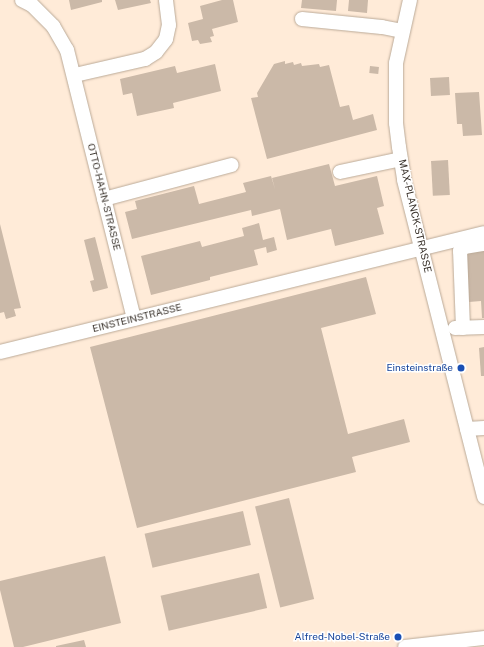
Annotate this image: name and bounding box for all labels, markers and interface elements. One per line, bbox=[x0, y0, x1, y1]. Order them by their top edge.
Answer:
street label: OTTO-HAHN-STRASSE bbox=[85, 142, 123, 252]
street label: MAX-PLANCK-STRASSE bbox=[396, 158, 434, 274]
street label: EINSTEINSTRASSE bbox=[91, 301, 183, 335]
place label: Einsteinstraße bbox=[386, 362, 453, 374]
marker: Einsteinstraße bbox=[456, 363, 466, 373]
place label: Alfred-Nobel-Straße bbox=[295, 631, 390, 643]
marker: Alfred-Nobel-Straße bbox=[393, 632, 403, 642]

